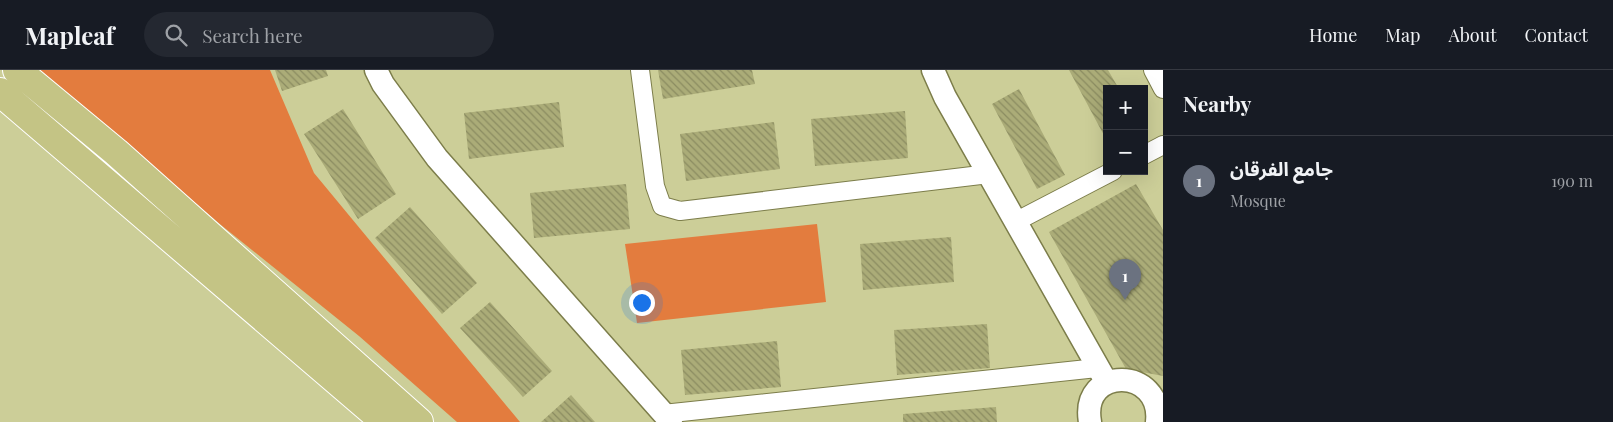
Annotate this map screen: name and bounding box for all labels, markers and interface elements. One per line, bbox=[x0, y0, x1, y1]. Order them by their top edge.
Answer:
search box bbox=[144, 12, 494, 57]
text: Mapleaf bbox=[25, 19, 114, 51]
icon: search bbox=[162, 21, 190, 49]
text: Search here bbox=[202, 22, 303, 48]
text: Home bbox=[1309, 23, 1357, 47]
text: Map bbox=[1385, 23, 1420, 47]
text: About bbox=[1448, 23, 1497, 47]
text: Contact bbox=[1525, 23, 1588, 47]
map controls bbox=[1103, 85, 1148, 175]
button: + bbox=[1103, 85, 1148, 130]
text: Nearby bbox=[1183, 89, 1252, 117]
button: − bbox=[1103, 130, 1148, 175]
text: جامع الفرقان bbox=[1230, 155, 1333, 181]
text: 1 bbox=[1196, 170, 1202, 191]
text: 190 m bbox=[1551, 170, 1593, 191]
text: Mosque bbox=[1230, 190, 1286, 211]
pin: 1 bbox=[1109, 259, 1141, 300]
your location bbox=[629, 290, 655, 316]

